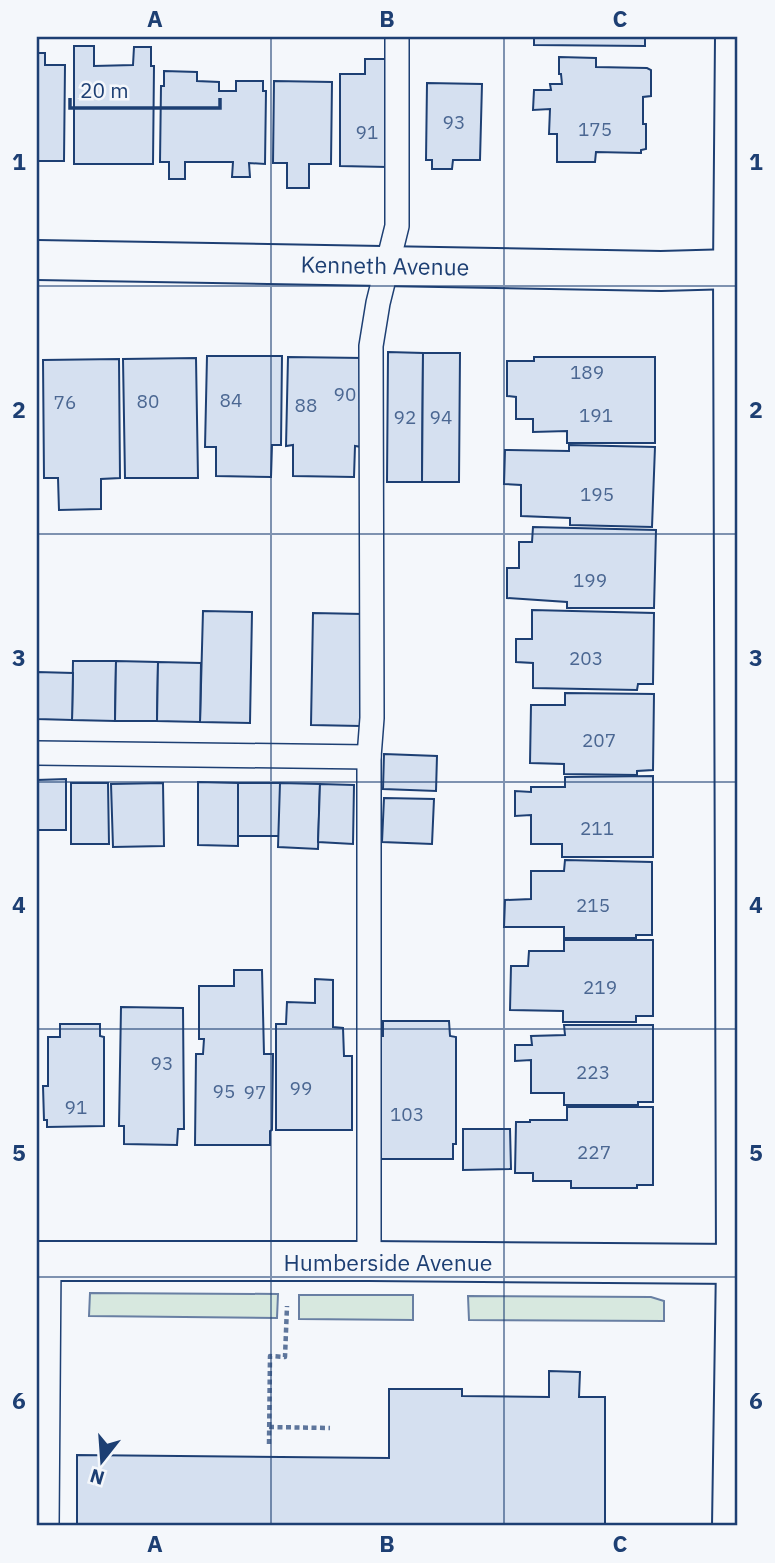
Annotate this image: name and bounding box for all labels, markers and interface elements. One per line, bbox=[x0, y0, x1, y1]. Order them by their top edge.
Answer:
text: A bbox=[147, 3, 163, 33]
text: B bbox=[379, 3, 395, 33]
text: C bbox=[613, 3, 628, 33]
scale bar bbox=[70, 66, 220, 110]
text: 20 m bbox=[80, 76, 129, 104]
house number: 93 bbox=[443, 110, 465, 134]
house number: 175 bbox=[578, 117, 612, 141]
house number: 91 bbox=[356, 120, 378, 144]
text: 1 bbox=[12, 146, 26, 176]
text: 1 bbox=[749, 146, 763, 176]
street label: Kenneth Avenue bbox=[300, 249, 470, 281]
house number: 189 bbox=[570, 360, 604, 384]
house number: 90 bbox=[334, 382, 356, 406]
house number: 84 bbox=[220, 388, 242, 412]
house number: 80 bbox=[137, 389, 159, 413]
house number: 76 bbox=[54, 390, 76, 414]
house number: 88 bbox=[295, 393, 317, 417]
text: 2 bbox=[12, 394, 26, 424]
text: 2 bbox=[749, 394, 763, 424]
house number: 191 bbox=[579, 403, 613, 427]
house number: 92 bbox=[394, 405, 416, 429]
house number: 94 bbox=[430, 405, 452, 429]
house number: 195 bbox=[580, 482, 614, 506]
house number: 199 bbox=[573, 568, 607, 592]
text: 3 bbox=[12, 642, 26, 672]
text: 3 bbox=[749, 642, 763, 672]
house number: 203 bbox=[569, 646, 603, 670]
house number: 207 bbox=[582, 728, 616, 752]
house number: 211 bbox=[580, 816, 614, 840]
text: 4 bbox=[12, 889, 26, 919]
text: 4 bbox=[749, 889, 763, 919]
house number: 215 bbox=[576, 893, 610, 917]
house number: 219 bbox=[583, 975, 617, 999]
house number: 93 bbox=[151, 1051, 173, 1075]
house number: 223 bbox=[576, 1060, 610, 1084]
house number: 99 bbox=[290, 1076, 312, 1100]
house number: 95 bbox=[213, 1079, 235, 1103]
house number: 97 bbox=[244, 1080, 266, 1104]
house number: 91 bbox=[65, 1095, 87, 1119]
house number: 103 bbox=[390, 1102, 424, 1126]
text: 5 bbox=[12, 1137, 26, 1167]
text: 5 bbox=[749, 1137, 763, 1167]
house number: 227 bbox=[577, 1140, 611, 1164]
street label: Humberside Avenue bbox=[284, 1247, 492, 1277]
text: 6 bbox=[12, 1385, 26, 1415]
text: 6 bbox=[749, 1385, 763, 1415]
north arrow bbox=[66, 1426, 136, 1496]
text: N bbox=[87, 1464, 107, 1491]
text: A bbox=[147, 1528, 163, 1558]
text: B bbox=[379, 1528, 395, 1558]
text: C bbox=[613, 1528, 628, 1558]

